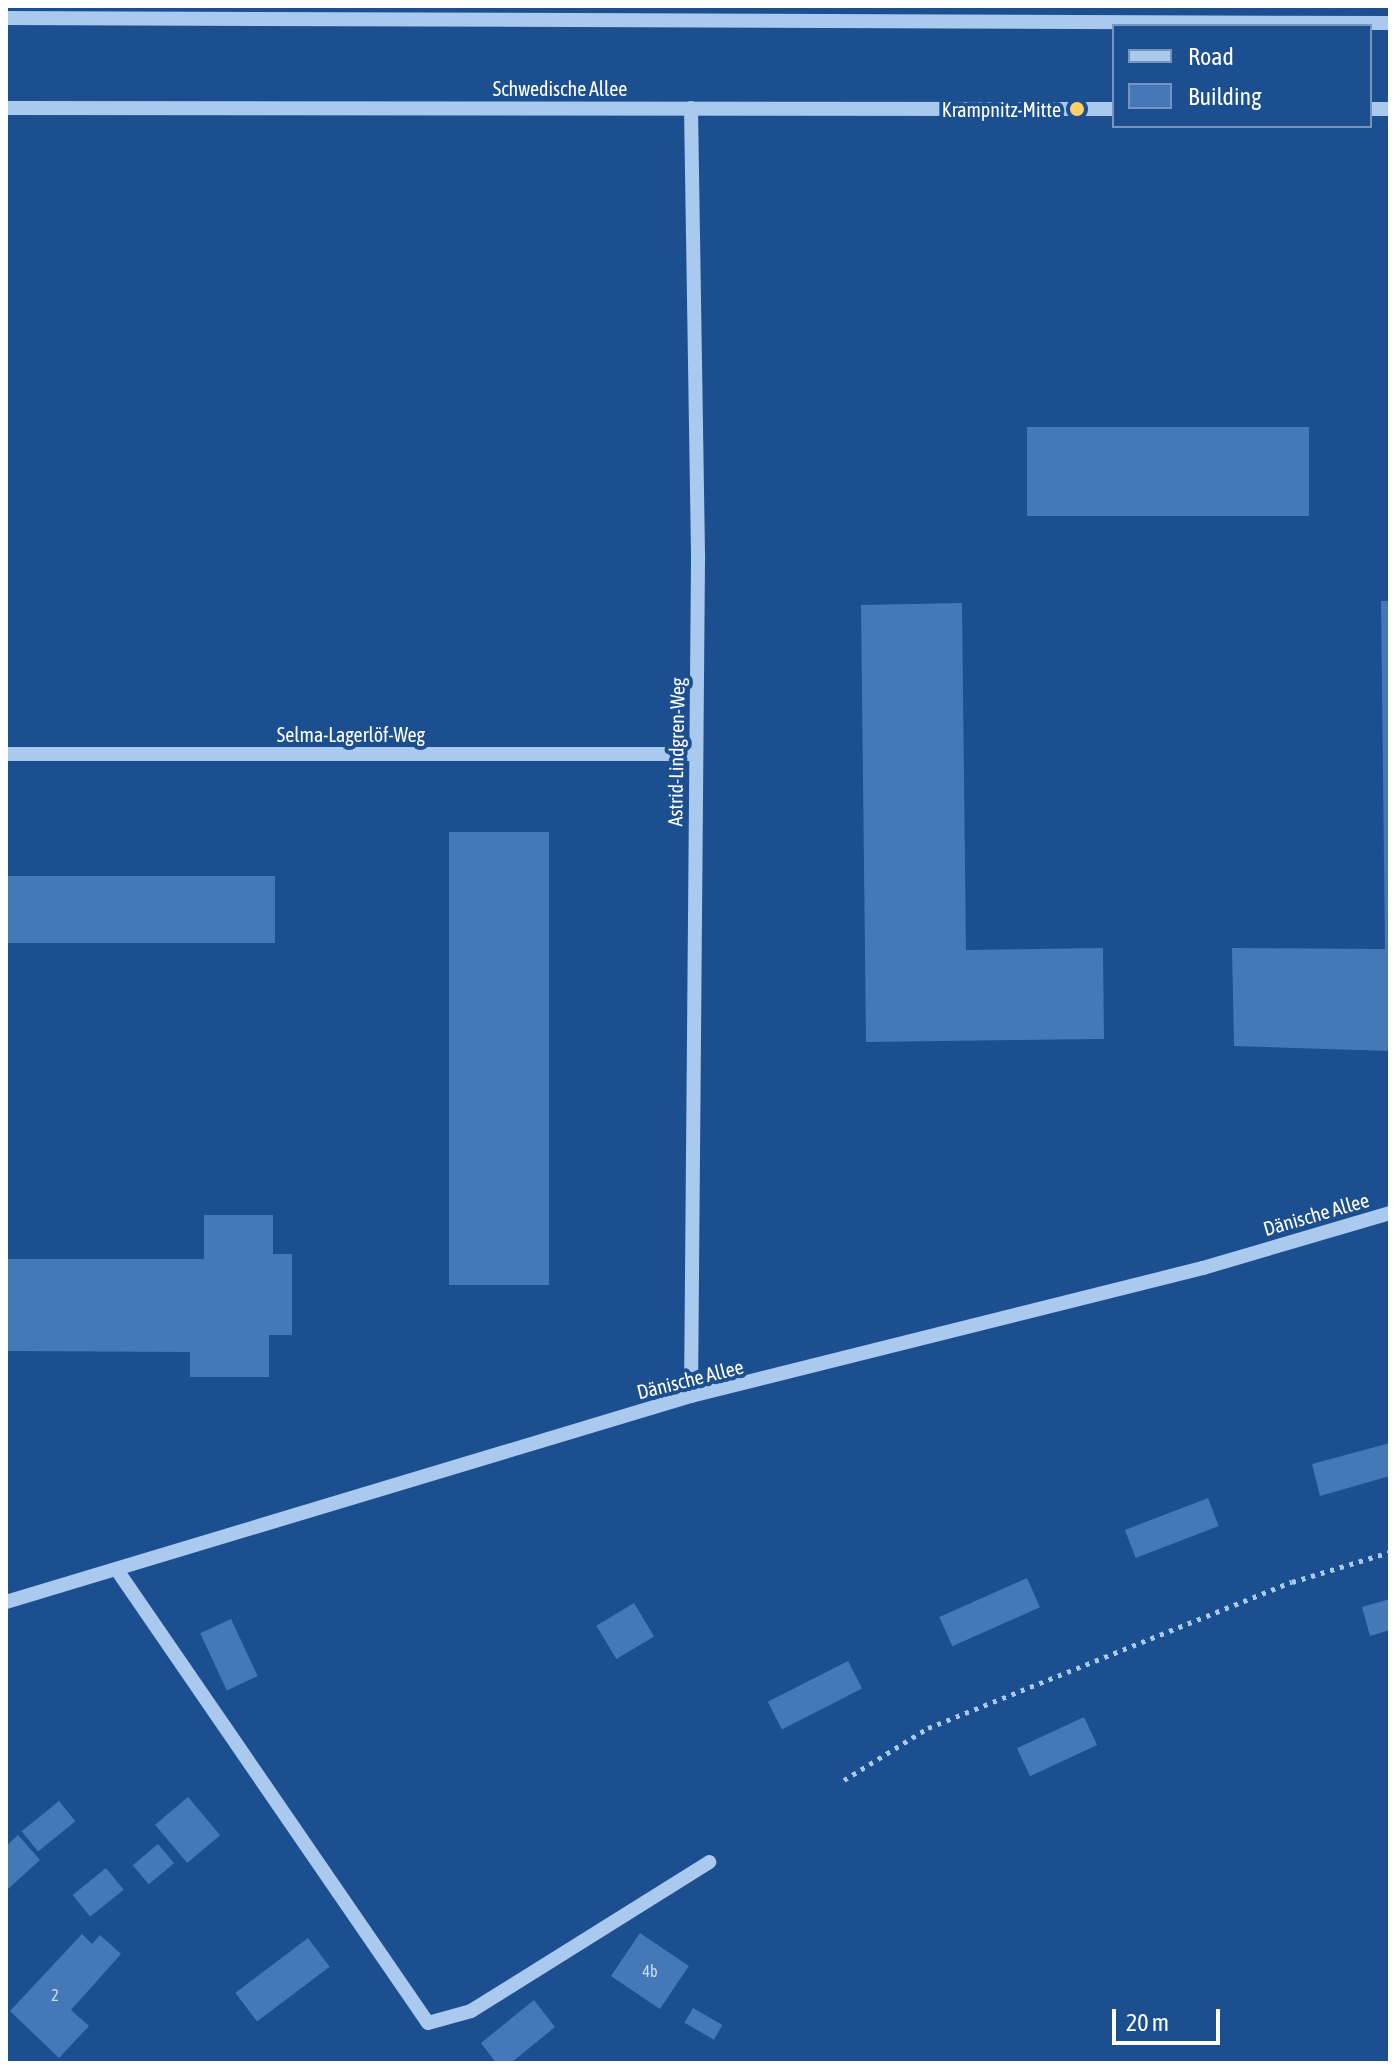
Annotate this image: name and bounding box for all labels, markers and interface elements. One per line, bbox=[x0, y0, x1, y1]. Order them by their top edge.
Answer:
legend bbox=[1112, 24, 1372, 128]
text: Road bbox=[1188, 43, 1234, 70]
street label: Schwedische Allee bbox=[493, 76, 627, 100]
text: Building bbox=[1188, 83, 1261, 110]
place label: Krampnitz-Mitte bbox=[942, 97, 1061, 121]
marker: Krampnitz-Mitte bbox=[1068, 100, 1086, 118]
street label: Astrid-Lindgren-Weg bbox=[663, 677, 689, 827]
street label: Selma-Lagerlöf-Weg bbox=[277, 722, 425, 746]
street label: Dänische Allee bbox=[1260, 1187, 1372, 1241]
street label: Dänische Allee bbox=[634, 1354, 746, 1404]
house number: 4b bbox=[642, 1961, 658, 1981]
house number: 2 bbox=[51, 1985, 59, 2005]
scale bar bbox=[1116, 1993, 1224, 2043]
text: 20 m bbox=[1126, 2009, 1169, 2036]

